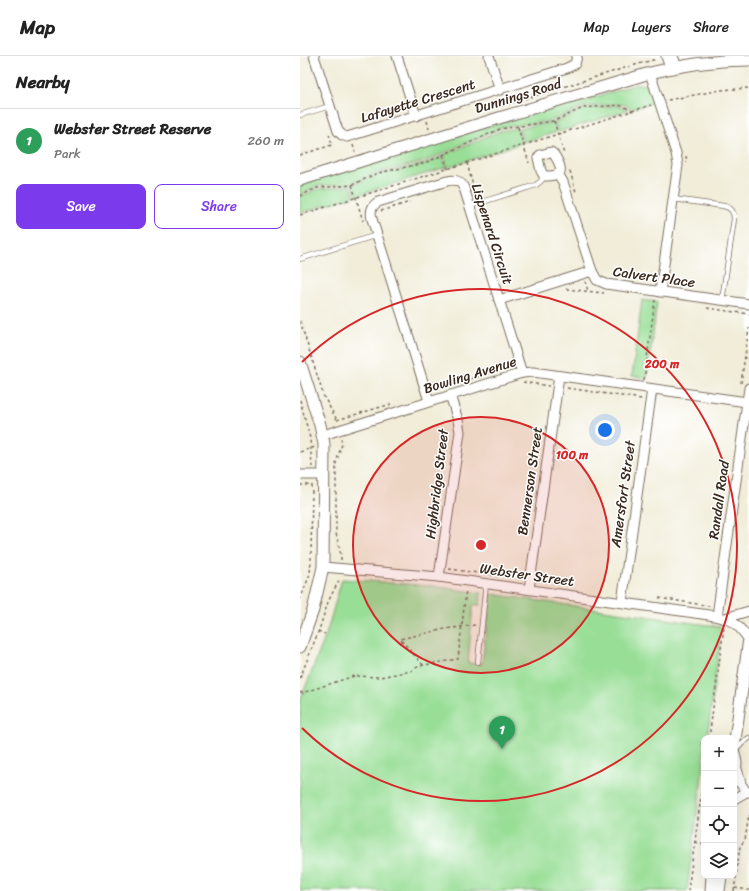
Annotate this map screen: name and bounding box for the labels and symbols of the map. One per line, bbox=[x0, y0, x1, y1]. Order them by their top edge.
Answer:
street label: Dunnings Road bbox=[472, 71, 566, 121]
street label: Lafayette Crescent bbox=[358, 72, 478, 130]
street label: Lispenard Circuit bbox=[464, 180, 520, 288]
street label: Calvert Place bbox=[611, 259, 697, 295]
street label: Bowling Avenue bbox=[420, 349, 520, 401]
text: 200 m bbox=[644, 353, 680, 375]
your location bbox=[595, 420, 615, 440]
street label: Bennerson Street bbox=[510, 425, 550, 537]
street label: Highbridge Street bbox=[418, 426, 456, 541]
street label: Amersfort Street bbox=[603, 438, 643, 550]
text: 100 m bbox=[556, 444, 589, 466]
street label: Randall Road bbox=[701, 458, 737, 541]
centre of rings bbox=[474, 538, 488, 552]
street label: Webster Street bbox=[478, 556, 576, 594]
pin: 1 bbox=[489, 716, 515, 749]

